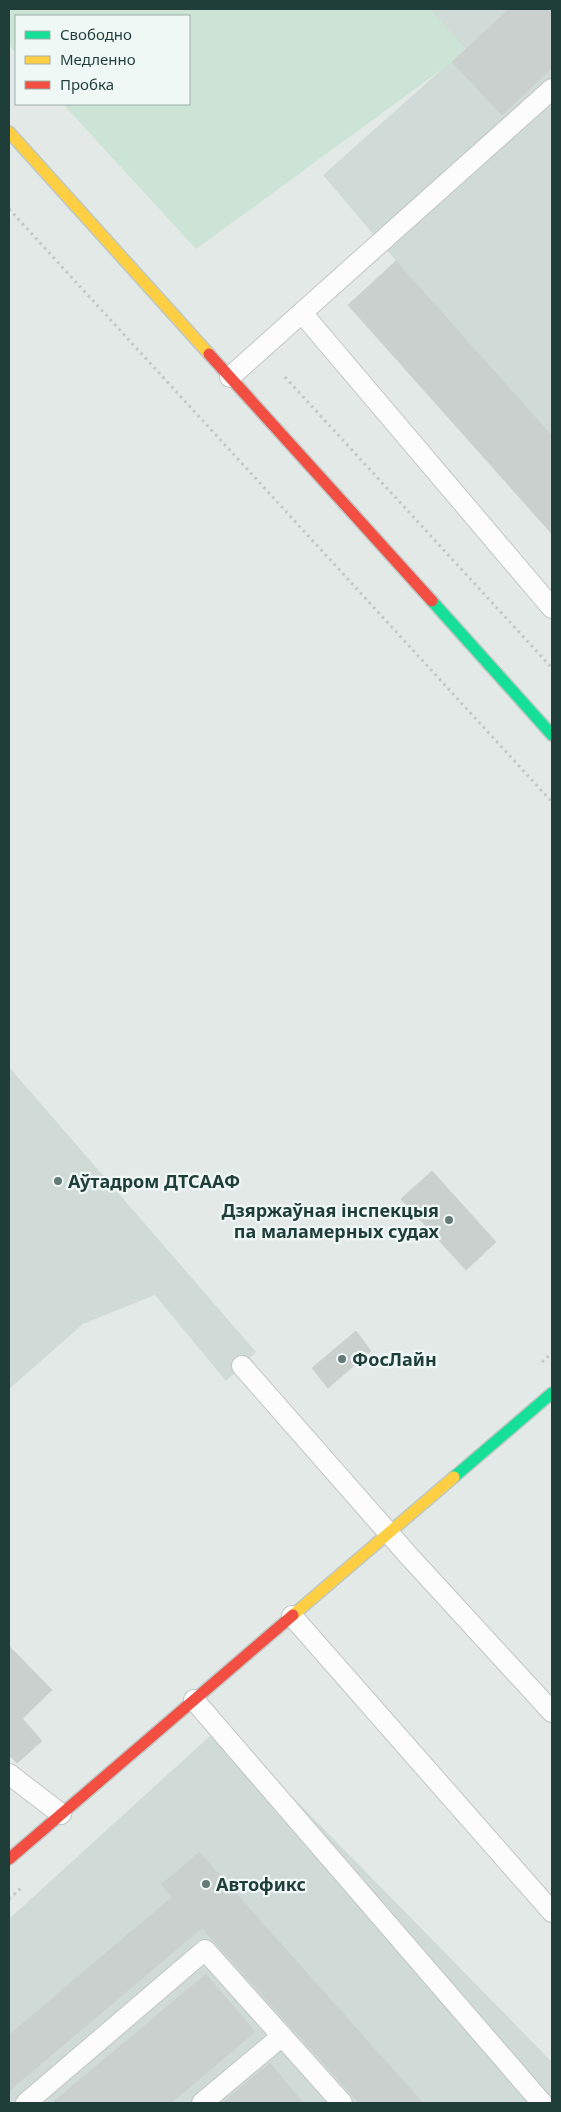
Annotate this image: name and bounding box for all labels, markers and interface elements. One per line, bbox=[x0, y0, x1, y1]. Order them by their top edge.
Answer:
legend bbox=[15, 15, 190, 105]
text: Свободно bbox=[60, 24, 132, 44]
text: Медленно bbox=[60, 49, 136, 69]
text: Пробка bbox=[60, 74, 114, 94]
place label: Аўтадром ДТСААФ bbox=[68, 1169, 240, 1193]
marker: Аўтадром ДТСААФ bbox=[52, 1175, 64, 1187]
place label: Дзяржаўная інспекцыя па маламерных судах bbox=[222, 1198, 440, 1243]
marker: Дзяржаўная інспекцыя па маламерных судах bbox=[443, 1214, 455, 1226]
place label: ФосЛайн bbox=[352, 1347, 437, 1371]
marker: ФосЛайн bbox=[336, 1353, 348, 1365]
place label: Автофикс bbox=[216, 1872, 306, 1896]
marker: Автофикс bbox=[200, 1878, 212, 1890]

